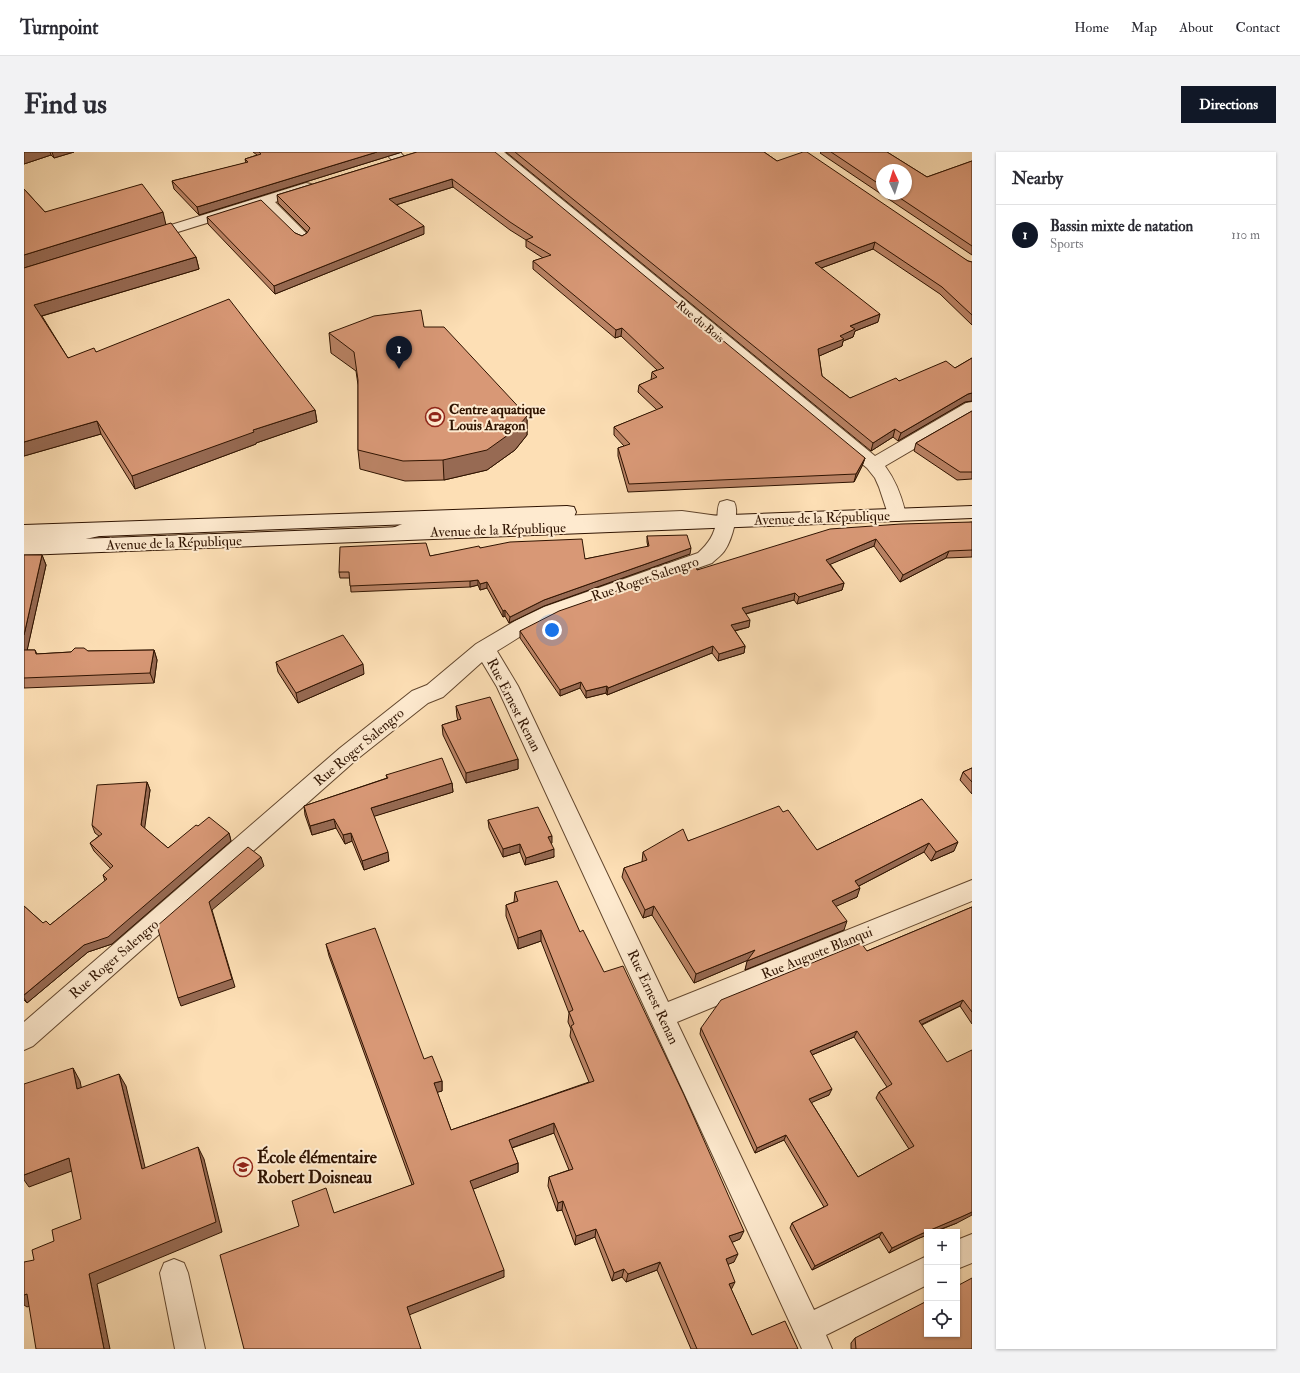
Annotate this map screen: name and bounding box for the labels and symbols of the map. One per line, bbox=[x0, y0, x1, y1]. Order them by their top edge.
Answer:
north arrow bbox=[876, 164, 912, 200]
street label: Rue du Bois bbox=[673, 298, 727, 346]
pin: 1 bbox=[386, 336, 412, 369]
place label: Centre aquatique Louis Aragon bbox=[449, 401, 546, 435]
sports icon: Centre aquatique Louis Aragon bbox=[424, 406, 446, 428]
street label: Avenue de la République bbox=[753, 507, 890, 530]
street label: Avenue de la République bbox=[429, 519, 566, 542]
street label: Avenue de la République bbox=[105, 532, 242, 555]
street label: Rue Roger Salengro bbox=[589, 553, 701, 605]
your location bbox=[542, 620, 562, 640]
street label: Rue Ernest Renan bbox=[483, 655, 545, 755]
street label: Rue Roger Salengro bbox=[310, 704, 408, 790]
street label: Rue Roger Salengro bbox=[66, 916, 162, 1002]
street label: Rue Auguste Blanqui bbox=[759, 923, 875, 983]
street label: Rue Ernest Renan bbox=[624, 947, 682, 1047]
place label: École élémentaire Robert Doisneau bbox=[257, 1145, 378, 1188]
school or university icon: École élémentaire Robert Doisneau bbox=[232, 1156, 254, 1178]

